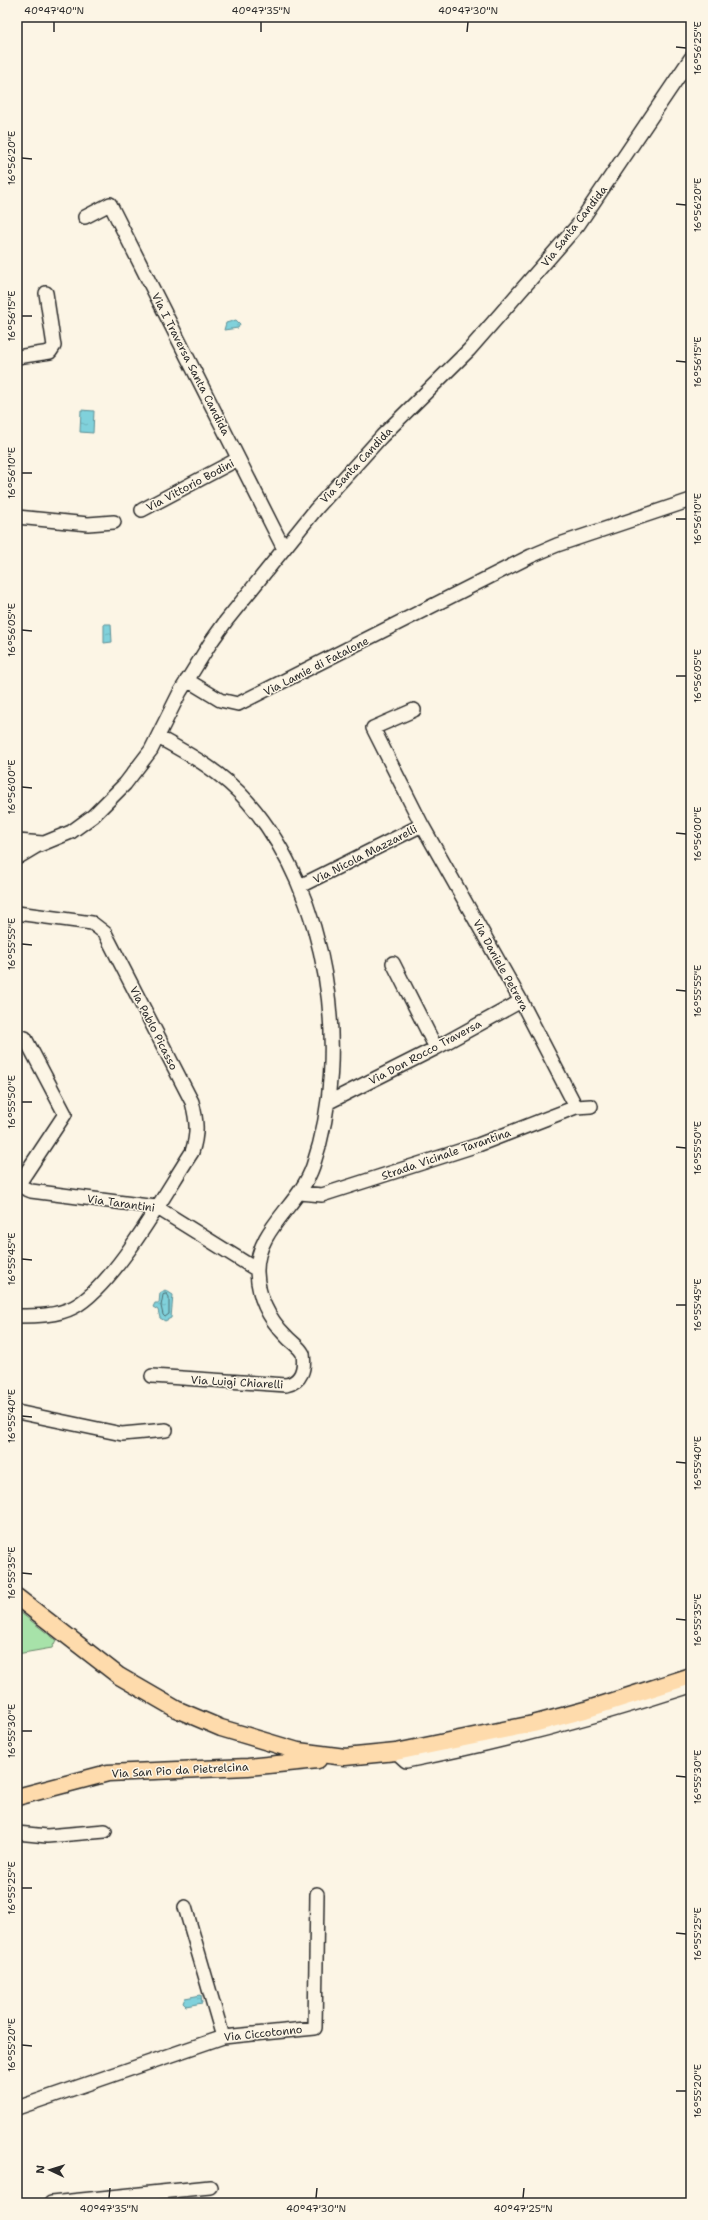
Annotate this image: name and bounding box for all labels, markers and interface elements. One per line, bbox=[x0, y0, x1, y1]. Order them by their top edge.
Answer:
text: 40°47'40"N bbox=[24, 4, 84, 17]
text: 40°47'35"N bbox=[232, 4, 290, 17]
text: 40°47'30"N bbox=[438, 4, 498, 17]
text: 16°56'25"E bbox=[691, 21, 704, 75]
text: 16°56'20"E bbox=[5, 131, 18, 185]
text: 16°56'20"E bbox=[691, 178, 704, 232]
street label: Via Santa Candida bbox=[538, 182, 611, 270]
text: 16°56'15"E bbox=[5, 290, 18, 342]
street label: Via I Traversa Santa Candida bbox=[148, 290, 233, 438]
text: 16°56'15"E bbox=[691, 336, 704, 388]
street label: Via Santa Candida bbox=[317, 424, 396, 507]
text: 16°56'10"E bbox=[5, 447, 18, 499]
street label: Via Vittorio Bodini bbox=[144, 456, 237, 515]
text: 16°56'10"E bbox=[691, 493, 704, 545]
text: 16°56'05"E bbox=[5, 603, 18, 657]
street label: Via Lamie di Fatalone bbox=[261, 633, 371, 700]
text: 16°56'05"E bbox=[691, 649, 704, 703]
text: 16°56'00"E bbox=[5, 760, 18, 814]
text: 16°56'00"E bbox=[691, 807, 704, 861]
street label: Via Nicola Mazzarelli bbox=[311, 822, 420, 887]
street label: Via Daniele Petrera bbox=[469, 917, 532, 1014]
text: 16°55'55"E bbox=[5, 918, 18, 970]
text: 16°55'55"E bbox=[691, 965, 704, 1017]
street label: Via Pablo Picasso bbox=[126, 984, 181, 1073]
street label: Via Don Rocco Traversa bbox=[366, 1016, 484, 1089]
text: 16°55'50"E bbox=[5, 1075, 18, 1129]
text: 16°55'50"E bbox=[691, 1121, 704, 1175]
street label: Strada Vicinale Tarantina bbox=[379, 1125, 513, 1184]
street label: Via Tarantini bbox=[86, 1191, 156, 1216]
text: 16°55'45"E bbox=[5, 1232, 18, 1286]
text: 16°55'45"E bbox=[691, 1278, 704, 1332]
street label: Via Luigi Chiarelli bbox=[190, 1373, 284, 1392]
text: 16°55'40"E bbox=[5, 1389, 18, 1443]
text: 16°55'40"E bbox=[691, 1436, 704, 1490]
text: 16°55'35"E bbox=[5, 1546, 18, 1600]
text: 16°55'35"E bbox=[691, 1593, 704, 1647]
text: 16°55'30"E bbox=[5, 1704, 18, 1758]
text: 16°55'30"E bbox=[691, 1750, 704, 1804]
street label: Via San Pio da Pietrelcina bbox=[111, 1759, 249, 1782]
text: 16°55'25"E bbox=[5, 1861, 18, 1915]
text: 16°55'25"E bbox=[691, 1907, 704, 1961]
text: 16°55'20"E bbox=[5, 2018, 18, 2072]
street label: Via Ciccotonno bbox=[223, 2022, 303, 2045]
text: 16°55'20"E bbox=[691, 2064, 704, 2118]
north arrow bbox=[30, 2150, 70, 2190]
text: N bbox=[33, 2164, 48, 2174]
text: 40°47'35"N bbox=[80, 2202, 138, 2215]
text: 40°47'30"N bbox=[286, 2202, 346, 2215]
text: 40°47'25"N bbox=[493, 2202, 553, 2215]

